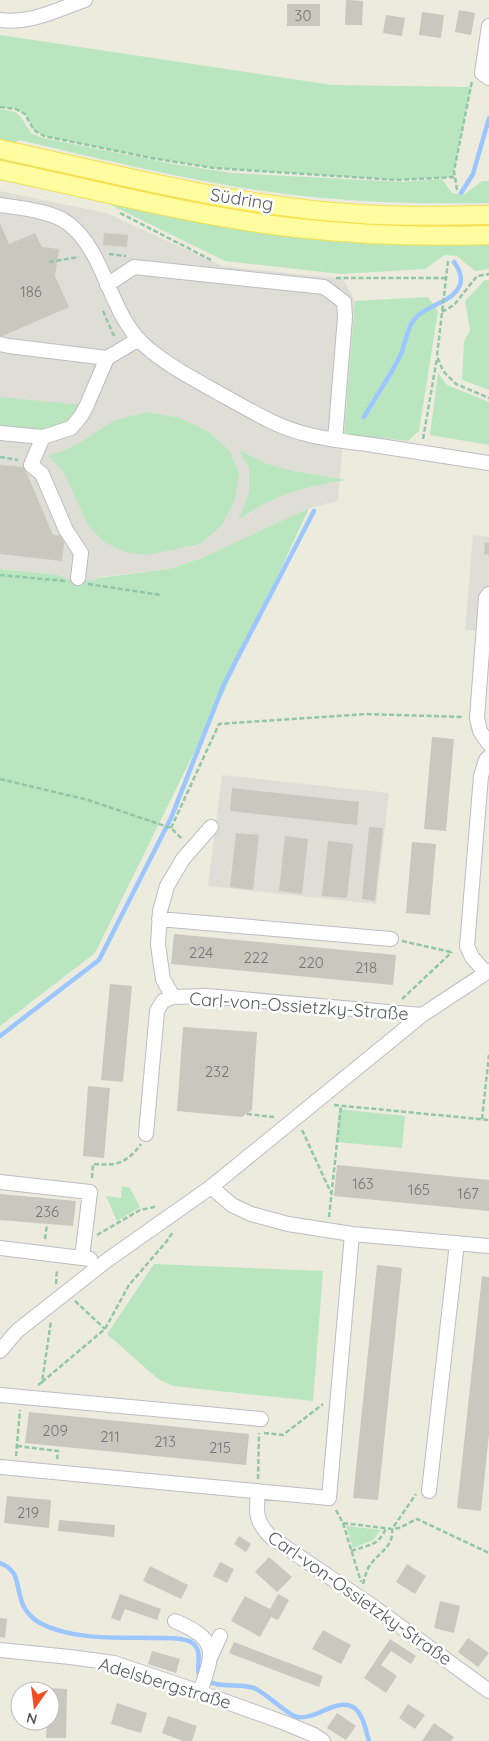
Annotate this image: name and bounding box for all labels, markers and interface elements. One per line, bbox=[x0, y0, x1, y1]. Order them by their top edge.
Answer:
house number: 30 bbox=[295, 6, 311, 25]
street label: Südring bbox=[209, 183, 275, 215]
house number: 186 bbox=[20, 282, 42, 301]
house number: 224 bbox=[189, 943, 213, 962]
house number: 222 bbox=[244, 948, 268, 967]
house number: 220 bbox=[298, 953, 324, 972]
house number: 218 bbox=[355, 958, 377, 977]
street label: Carl-von-Ossietzky-Straße bbox=[189, 987, 409, 1025]
house number: 232 bbox=[205, 1062, 229, 1081]
house number: 163 bbox=[352, 1174, 374, 1193]
house number: 165 bbox=[408, 1180, 430, 1199]
house number: 167 bbox=[457, 1184, 479, 1203]
house number: 236 bbox=[35, 1202, 59, 1221]
house number: 209 bbox=[42, 1421, 68, 1440]
house number: 211 bbox=[100, 1427, 120, 1446]
house number: 213 bbox=[154, 1432, 176, 1451]
house number: 215 bbox=[209, 1438, 231, 1457]
house number: 219 bbox=[17, 1503, 39, 1522]
street label: Carl-von-Ossietzky-Straße bbox=[263, 1526, 457, 1670]
street label: Adelsbergstraße bbox=[96, 1652, 234, 1714]
north arrow bbox=[10, 1681, 60, 1731]
text: N bbox=[25, 1709, 39, 1729]

